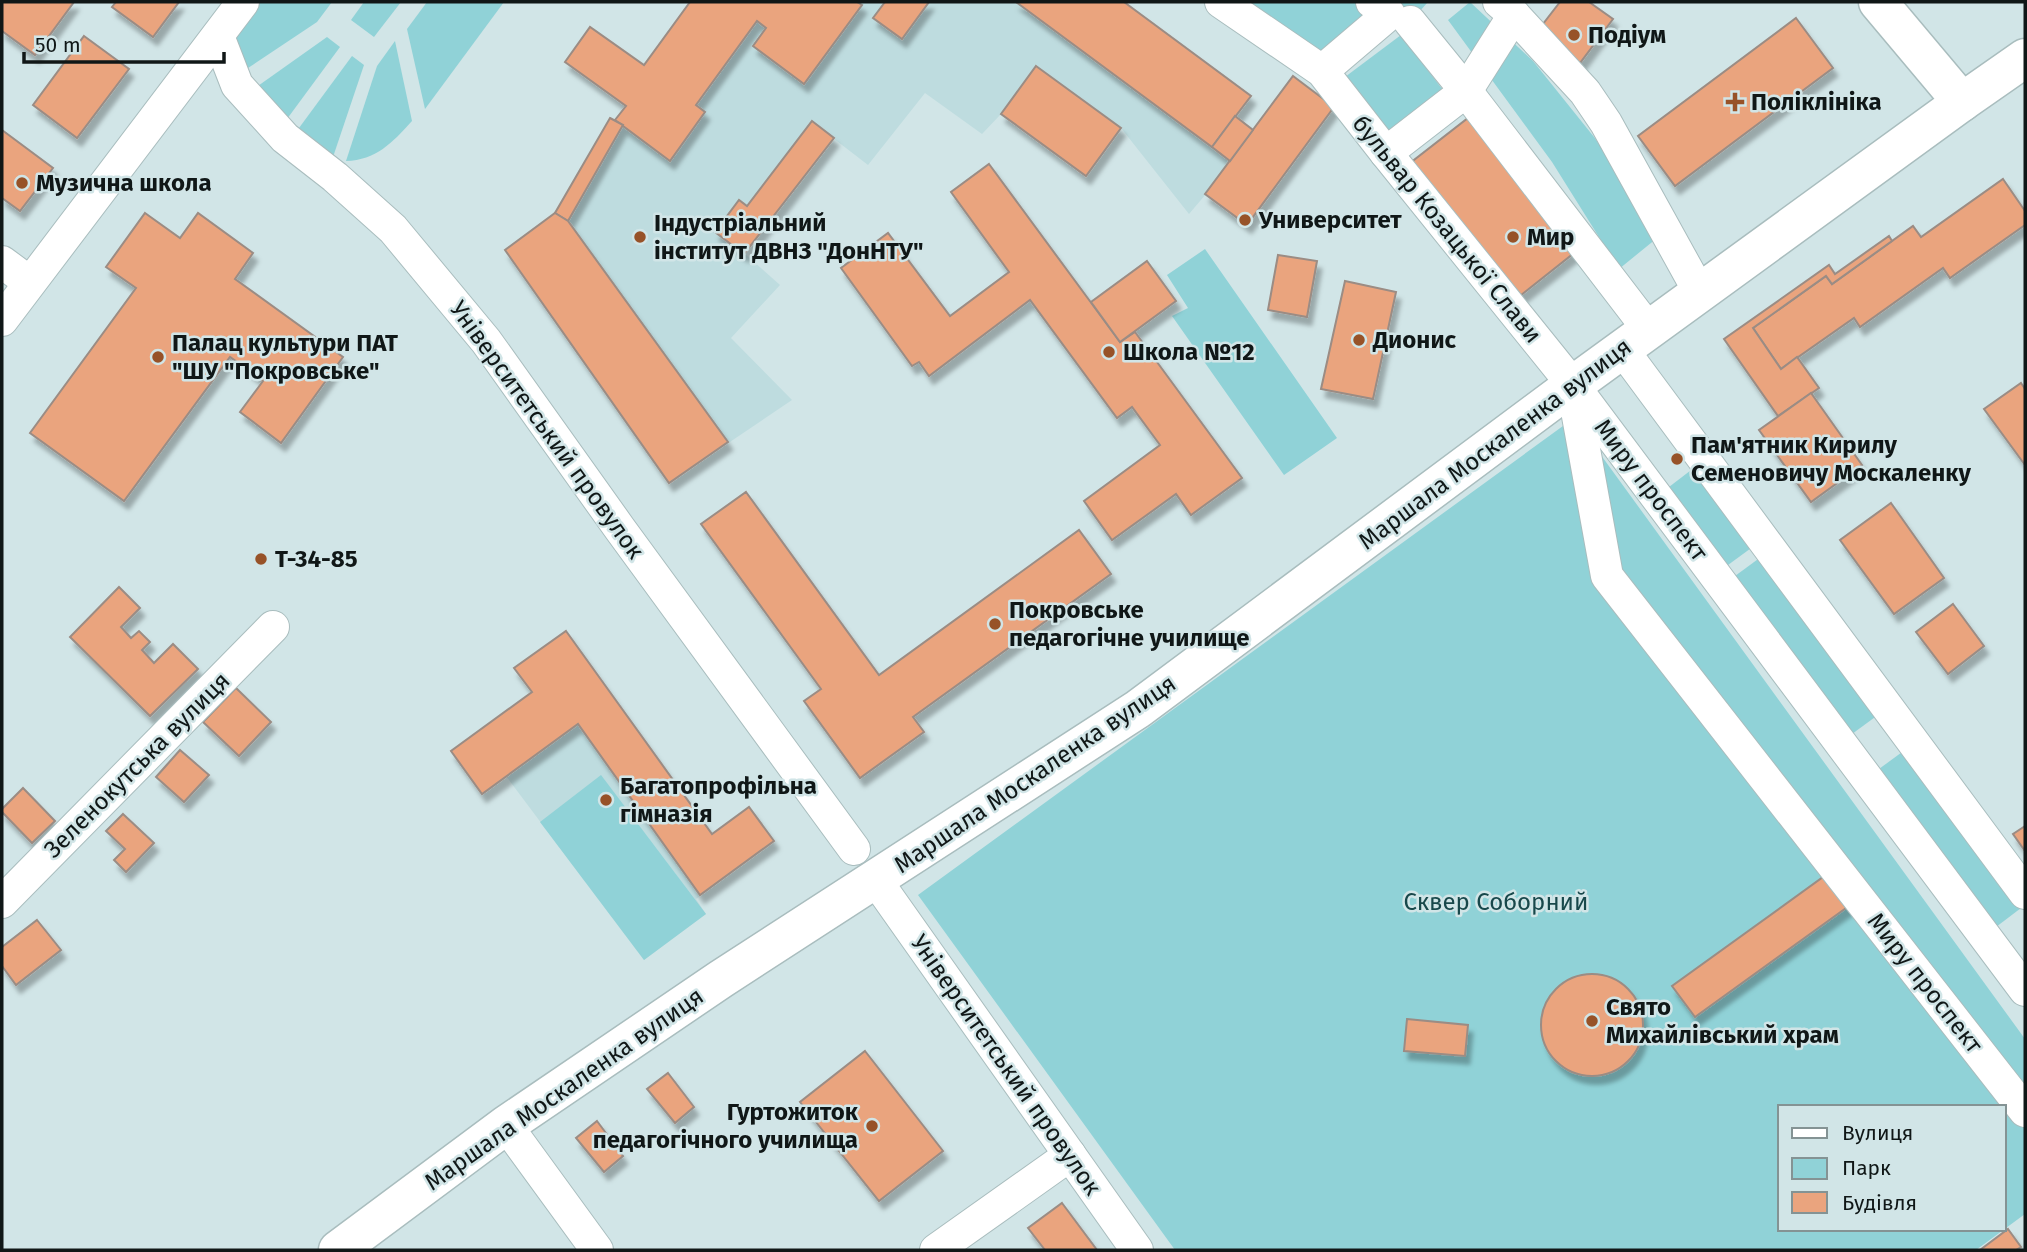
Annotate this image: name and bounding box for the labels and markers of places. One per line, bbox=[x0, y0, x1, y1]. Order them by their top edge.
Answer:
place label: Подіум bbox=[1588, 21, 1666, 49]
marker: Подіум bbox=[1566, 27, 1582, 43]
place label: Поліклініка bbox=[1751, 88, 1882, 116]
marker: Поліклініка bbox=[1725, 92, 1745, 112]
place label: Музична школа bbox=[36, 169, 212, 197]
marker: Музична школа bbox=[14, 175, 30, 191]
place label: Университет bbox=[1258, 206, 1402, 234]
place label: Індустріальний інститут ДВНЗ "ДонНТУ" bbox=[654, 209, 923, 265]
marker: Университет bbox=[1237, 212, 1253, 228]
place label: Мир bbox=[1527, 223, 1574, 251]
marker: Індустріальний інститут ДВНЗ "ДонНТУ" bbox=[632, 229, 648, 245]
marker: Мир bbox=[1505, 229, 1521, 245]
place label: Дионис bbox=[1372, 326, 1457, 354]
place label: Палац культури ПАТ "ШУ "Покровське" bbox=[172, 329, 398, 385]
marker: Дионис bbox=[1351, 332, 1367, 348]
place label: Школа №12 bbox=[1123, 338, 1255, 366]
marker: Школа №12 bbox=[1101, 344, 1117, 360]
marker: Палац культури ПАТ "ШУ "Покровське" bbox=[150, 349, 166, 365]
place label: Пам'ятник Кирилу Семеновичу Москаленку bbox=[1691, 431, 1971, 487]
marker: Пам'ятник Кирилу Семеновичу Москаленку bbox=[1669, 451, 1685, 467]
place label: Т-34-85 bbox=[275, 545, 358, 573]
marker: Т-34-85 bbox=[253, 551, 269, 567]
place label: Покровське педагогічне училище bbox=[1009, 596, 1250, 652]
marker: Покровське педагогічне училище bbox=[987, 616, 1003, 632]
place label: Багатопрофільна гімназія bbox=[620, 772, 817, 828]
marker: Багатопрофільна гімназія bbox=[598, 792, 614, 808]
place label: Свято Михайлівський храм bbox=[1606, 993, 1839, 1049]
marker: Свято Михайлівський храм bbox=[1584, 1013, 1600, 1029]
place label: Гуртожиток педагогічного училища bbox=[593, 1098, 859, 1154]
marker: Гуртожиток педагогічного училища bbox=[864, 1118, 880, 1134]

